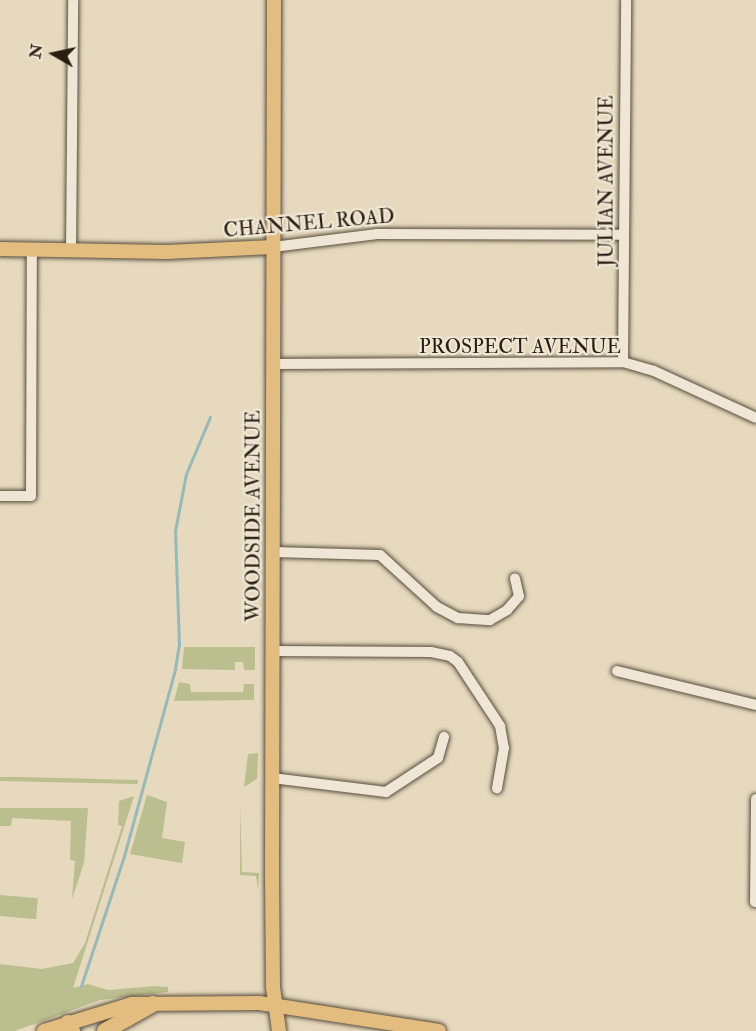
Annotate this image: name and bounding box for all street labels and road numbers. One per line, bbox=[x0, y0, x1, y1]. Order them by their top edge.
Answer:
street label: JULIAN AVENUE bbox=[594, 95, 618, 267]
street label: CHANNEL ROAD bbox=[222, 204, 396, 242]
street label: PROSPECT AVENUE bbox=[419, 334, 621, 358]
street label: WOODSIDE AVENUE bbox=[241, 410, 265, 622]

